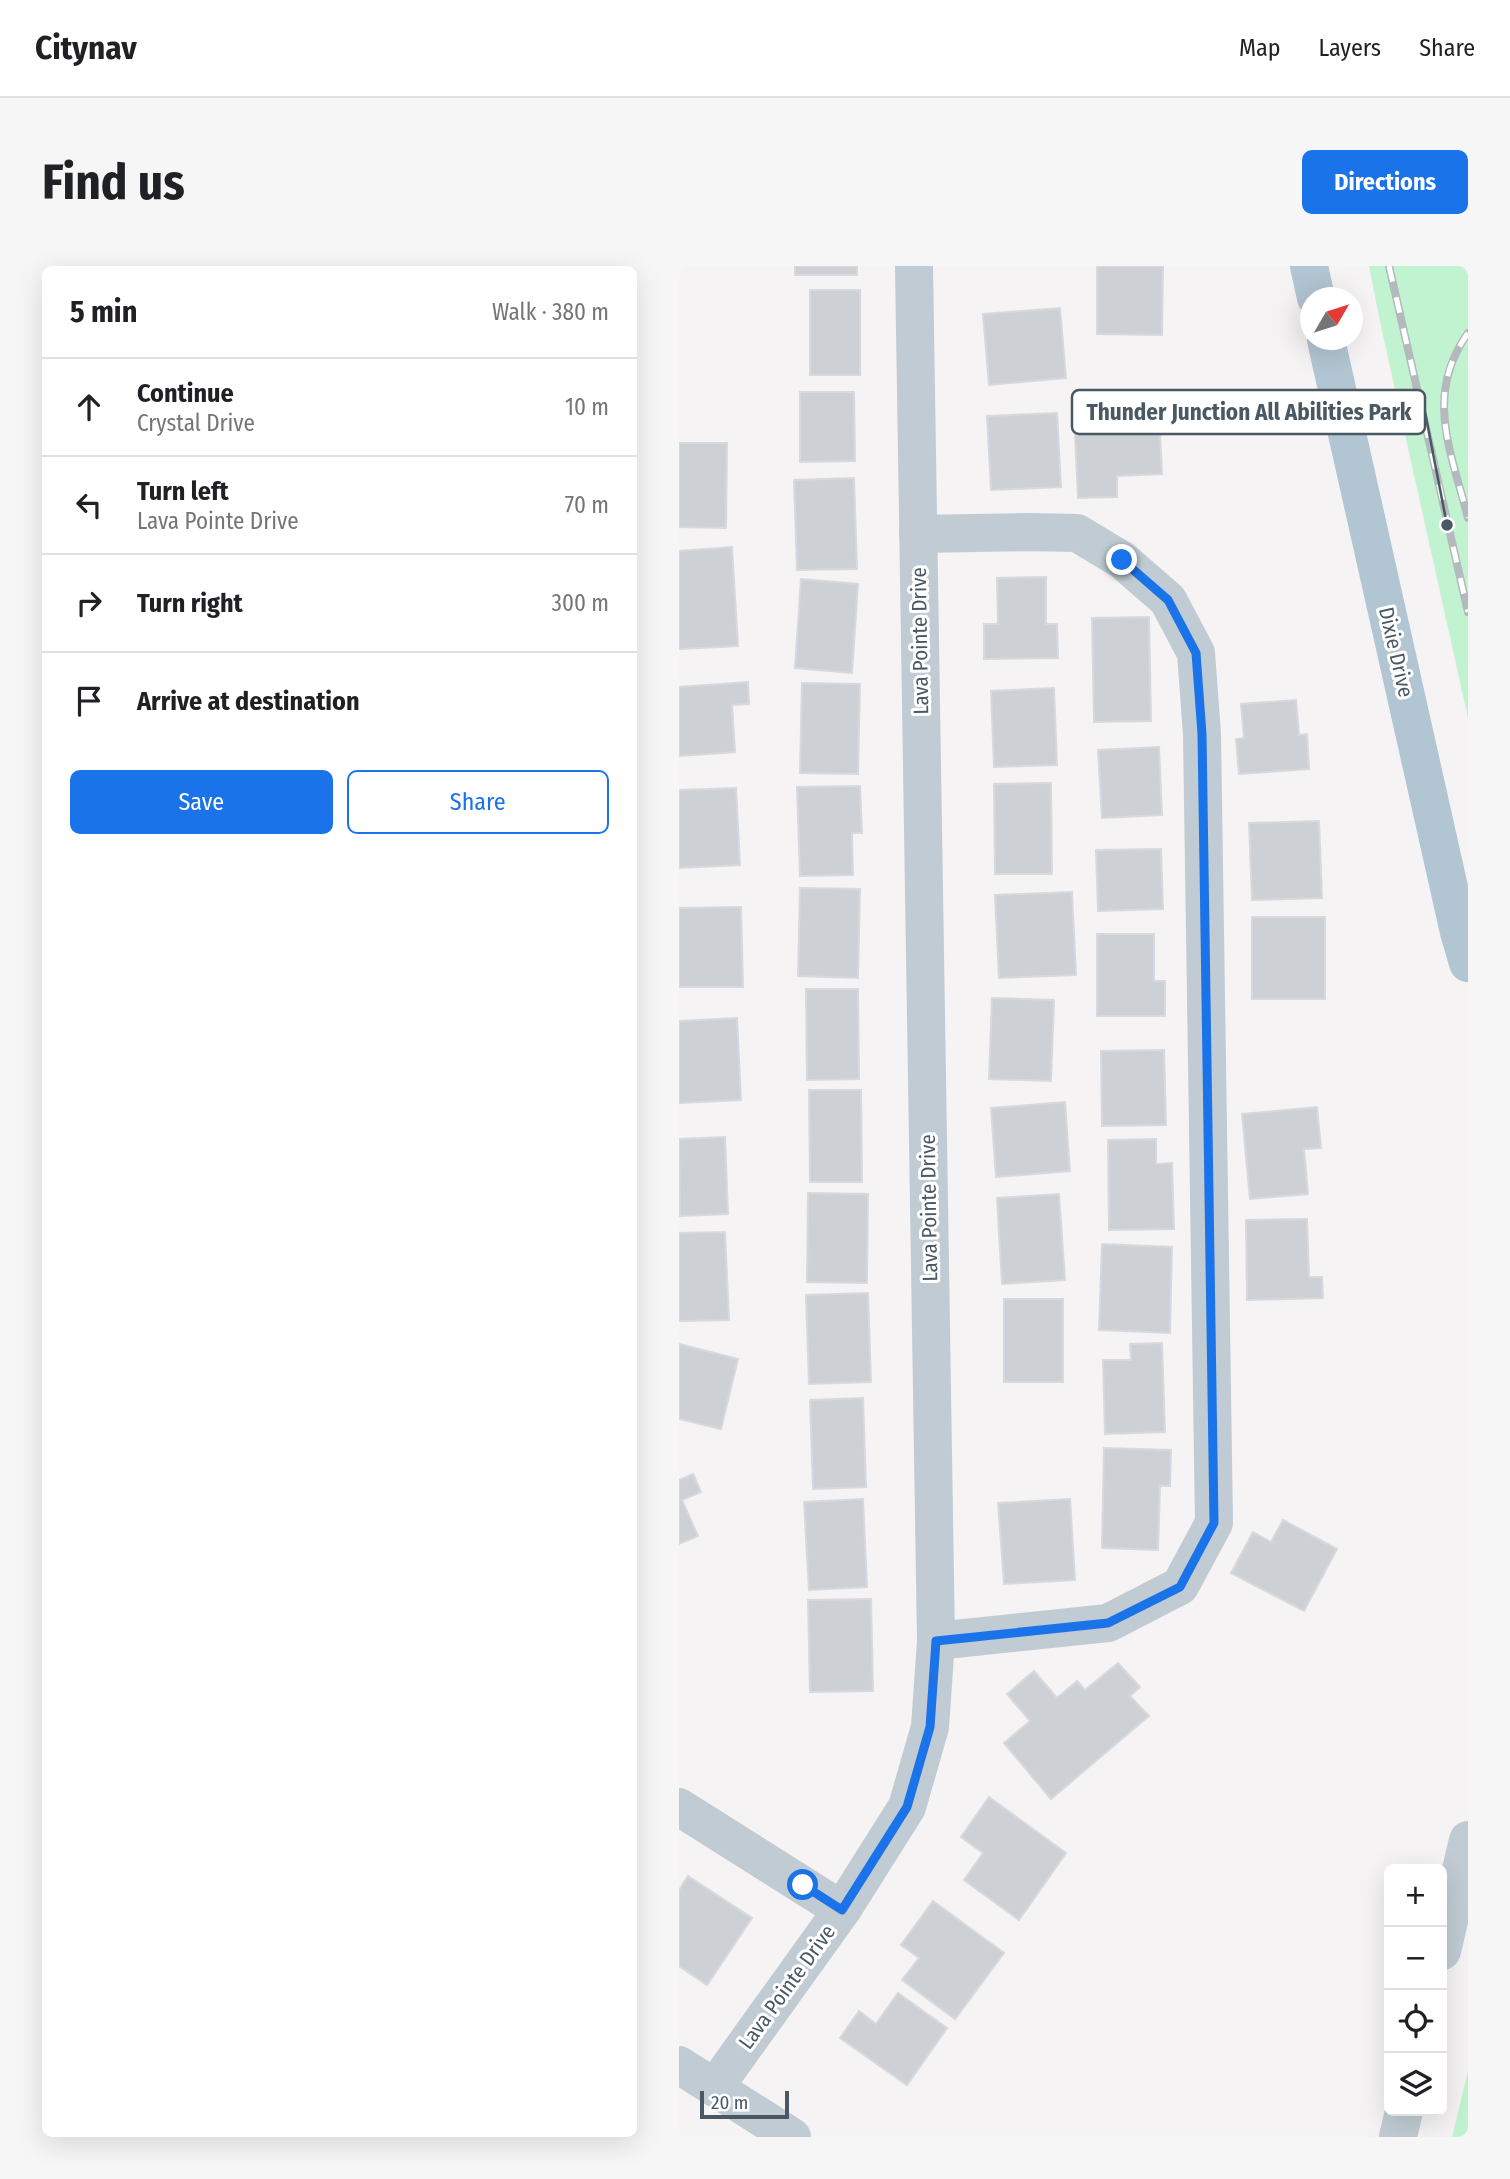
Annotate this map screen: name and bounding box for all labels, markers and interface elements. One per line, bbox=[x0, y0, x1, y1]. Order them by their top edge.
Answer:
text: Citynav bbox=[35, 28, 137, 68]
text: Map bbox=[1239, 34, 1281, 62]
text: Layers bbox=[1319, 34, 1381, 62]
text: Share bbox=[1419, 34, 1475, 62]
button: Directions bbox=[1302, 150, 1468, 214]
text: Find us bbox=[42, 153, 185, 212]
north arrow bbox=[1300, 287, 1363, 350]
text: 5 min bbox=[70, 294, 137, 330]
text: Walk · 380 m bbox=[492, 298, 609, 326]
text: Continue bbox=[137, 378, 234, 409]
icon: ahead bbox=[70, 388, 108, 426]
callout: Thunder Junction All Abilities Park bbox=[1072, 390, 1425, 434]
text: 10 m bbox=[565, 393, 609, 421]
text: Thunder Junction All Abilities Park bbox=[1086, 398, 1412, 426]
text: Crystal Drive bbox=[137, 409, 255, 437]
text: Turn left bbox=[137, 476, 229, 507]
icon: left bbox=[70, 486, 108, 524]
text: 70 m bbox=[565, 491, 609, 519]
text: Lava Pointe Drive bbox=[137, 507, 299, 535]
route end bbox=[1106, 544, 1137, 575]
street label: Lava Pointe Drive bbox=[906, 567, 934, 715]
icon: right bbox=[70, 584, 108, 622]
text: Turn right bbox=[137, 588, 243, 619]
text: 300 m bbox=[552, 589, 609, 617]
street label: Dixie Drive bbox=[1373, 604, 1419, 700]
icon: arrive bbox=[70, 682, 108, 720]
text: Arrive at destination bbox=[137, 686, 360, 717]
button: Save bbox=[70, 770, 333, 834]
button: Share bbox=[347, 770, 609, 834]
street label: Lava Pointe Drive bbox=[915, 1134, 943, 1282]
map controls bbox=[1384, 1864, 1447, 2116]
button: + bbox=[1384, 1864, 1447, 1927]
route start bbox=[787, 1869, 818, 1900]
street label: Lava Pointe Drive bbox=[733, 1920, 841, 2054]
button: − bbox=[1384, 1927, 1447, 1990]
button: locate bbox=[1384, 1990, 1447, 2053]
button: layers bbox=[1384, 2053, 1447, 2116]
scale bar bbox=[700, 2088, 789, 2120]
text: 20 m bbox=[711, 2091, 748, 2114]

